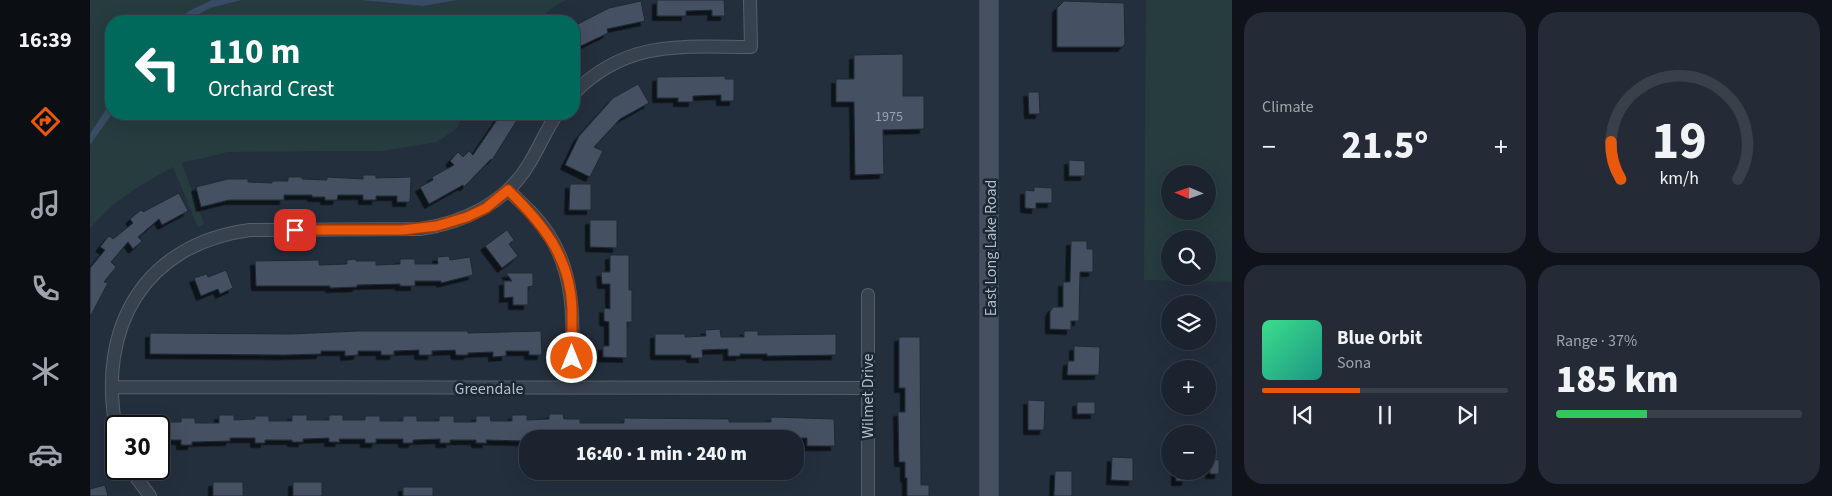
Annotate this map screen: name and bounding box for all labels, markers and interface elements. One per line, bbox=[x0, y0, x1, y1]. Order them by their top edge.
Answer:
text: 16:39 bbox=[18, 24, 72, 56]
text: 110 m bbox=[208, 27, 300, 77]
icon: left bbox=[125, 35, 190, 100]
text: Orchard Crest bbox=[208, 73, 334, 105]
text: Climate bbox=[1262, 96, 1313, 118]
icon: directions bbox=[28, 104, 63, 139]
text: 19 bbox=[1652, 105, 1706, 179]
house number: 1975 bbox=[875, 107, 903, 127]
text: 21.5° bbox=[1342, 119, 1428, 173]
text: − bbox=[1262, 127, 1276, 167]
text: + bbox=[1494, 127, 1508, 167]
north arrow bbox=[1161, 165, 1216, 220]
map controls bbox=[1161, 165, 1216, 480]
text: km/h bbox=[1659, 166, 1699, 191]
street label: East Long Lake Road bbox=[980, 180, 1002, 316]
icon: music bbox=[28, 187, 63, 222]
pin bbox=[274, 209, 316, 251]
icon: arrive bbox=[281, 216, 309, 244]
button: search bbox=[1161, 230, 1216, 285]
icon: phone bbox=[28, 271, 63, 306]
button: layers bbox=[1161, 295, 1216, 350]
text: Blue Orbit bbox=[1337, 325, 1422, 352]
text: Range · 37% bbox=[1556, 330, 1637, 352]
position arrow bbox=[545, 331, 597, 383]
text: Sona bbox=[1337, 352, 1371, 374]
street label: Wilmet Drive bbox=[857, 353, 879, 438]
text: 185 km bbox=[1556, 353, 1678, 407]
icon: climate bbox=[28, 354, 63, 389]
button: + bbox=[1161, 360, 1216, 415]
street label: Greendale bbox=[455, 378, 523, 400]
icon: previous bbox=[1289, 401, 1317, 429]
icon: pause bbox=[1371, 401, 1399, 429]
icon: next bbox=[1453, 401, 1481, 429]
speed limit sign: 30 bbox=[105, 415, 170, 480]
button: − bbox=[1161, 425, 1216, 480]
icon: car bbox=[28, 437, 63, 472]
text: 16:40 · 1 min · 240 m bbox=[576, 441, 747, 468]

